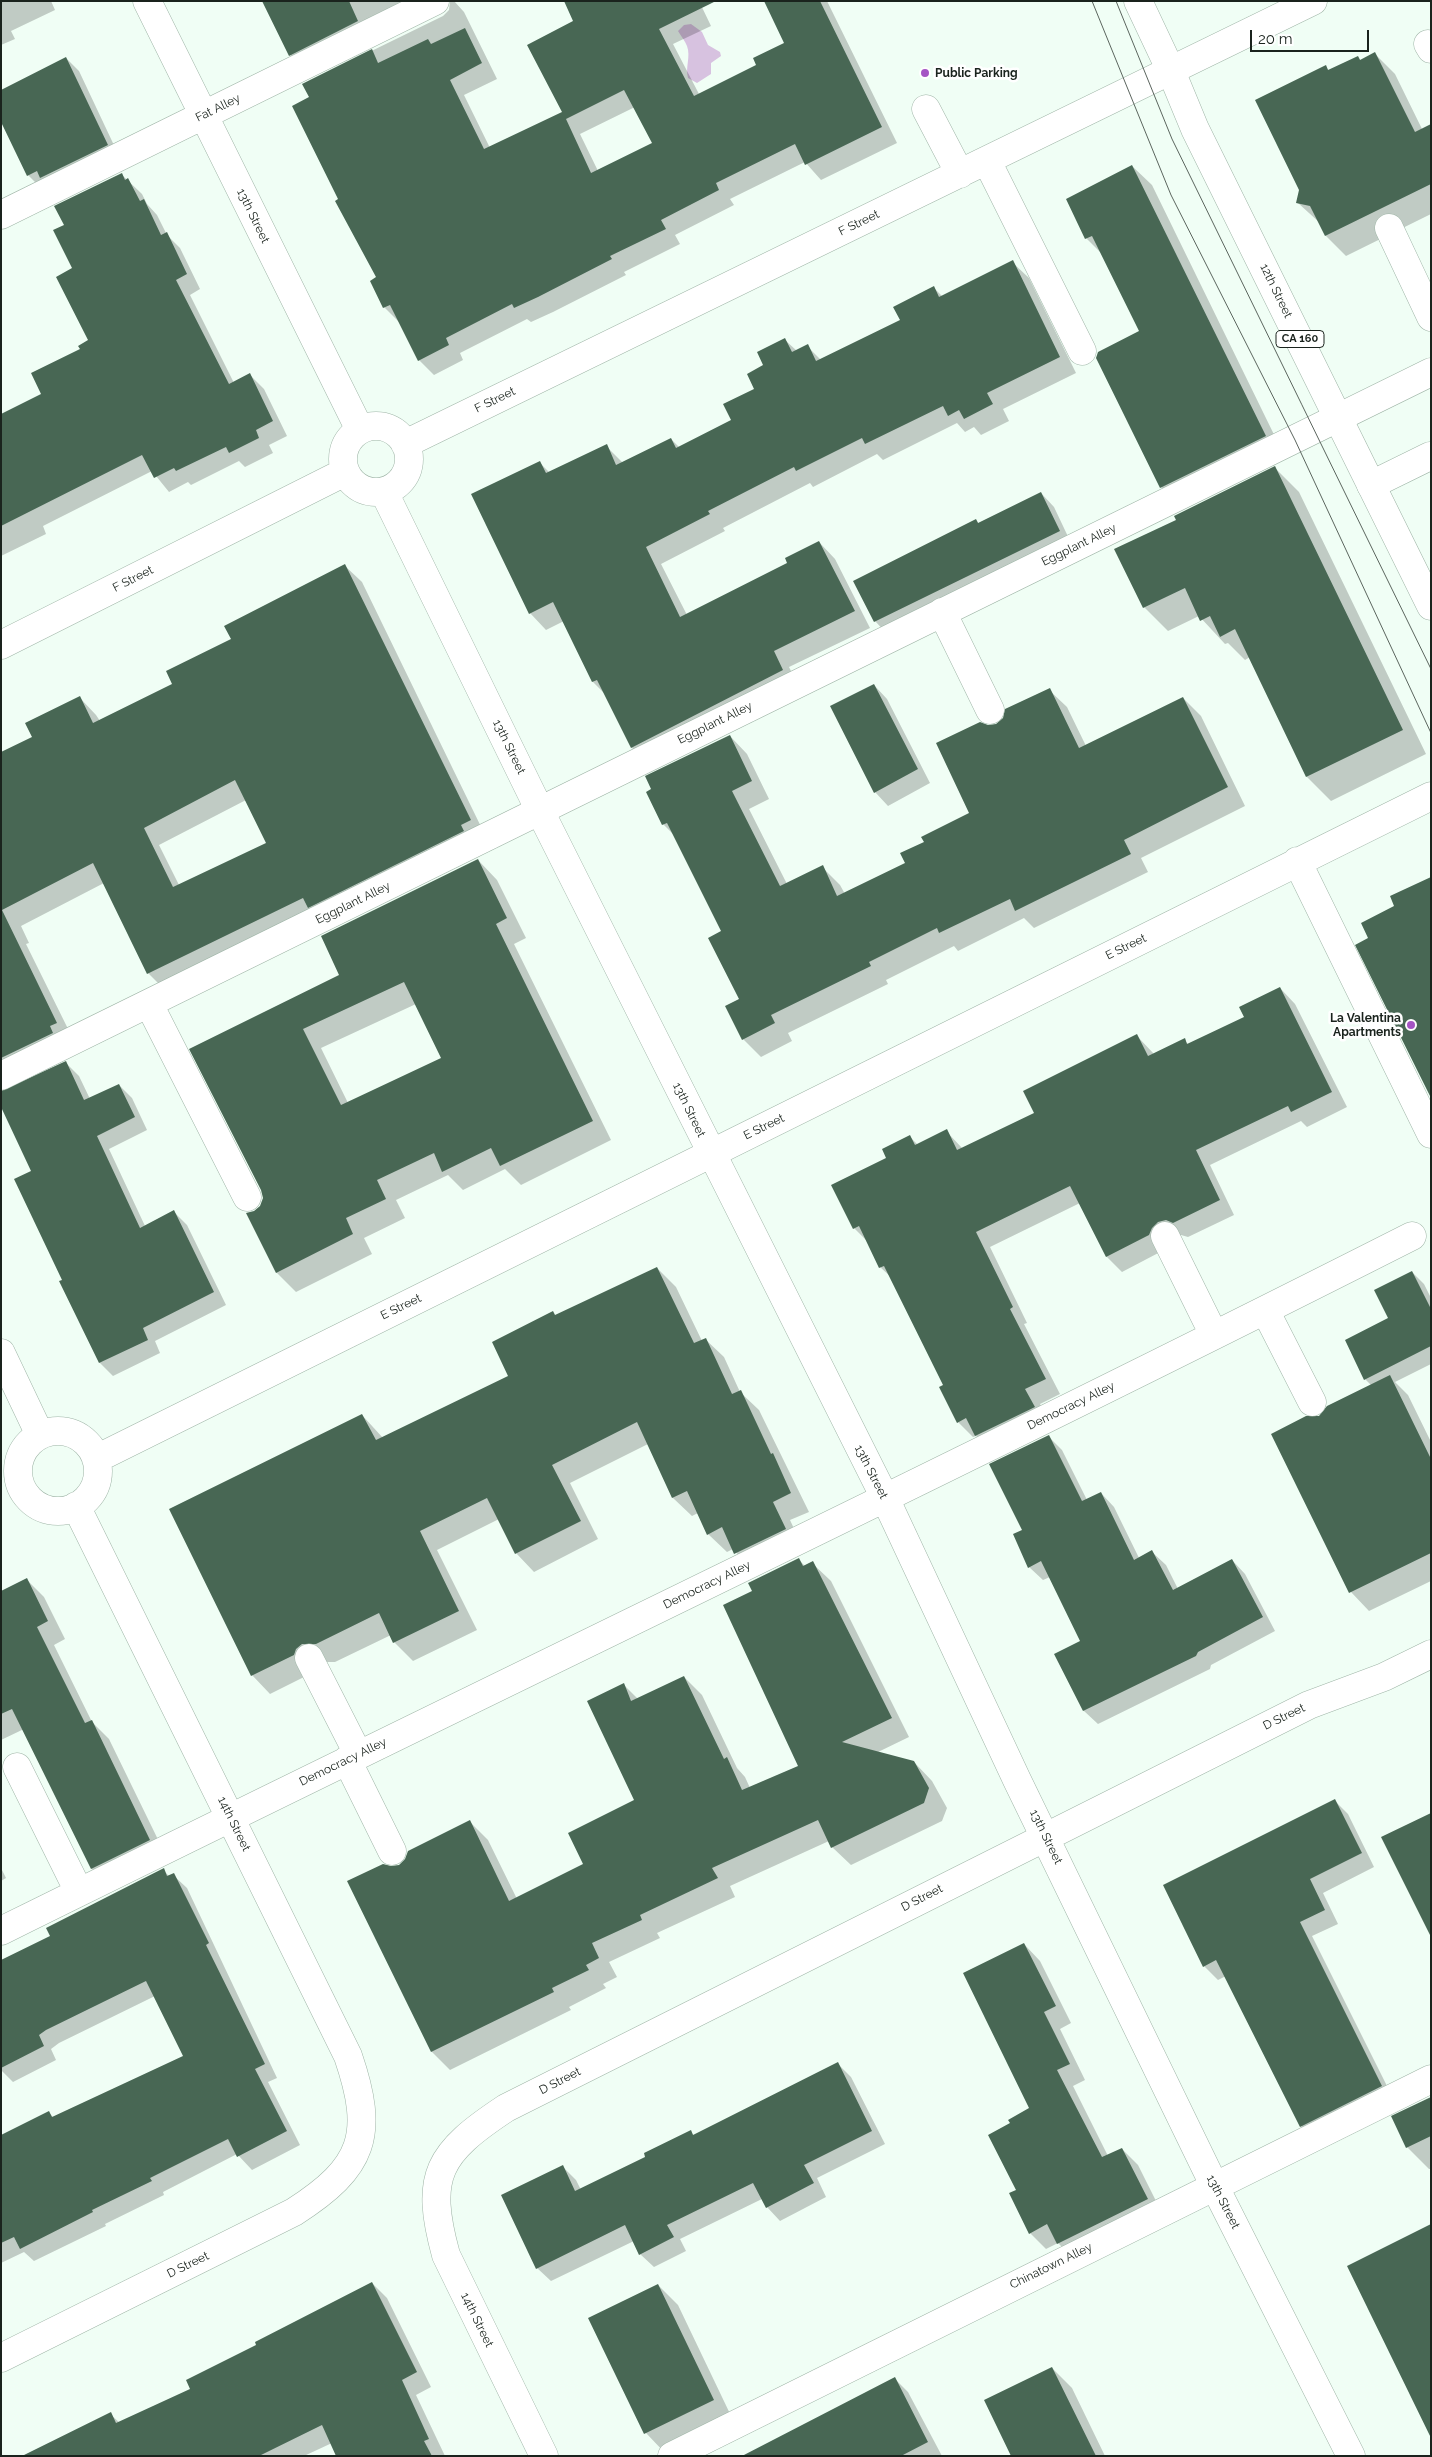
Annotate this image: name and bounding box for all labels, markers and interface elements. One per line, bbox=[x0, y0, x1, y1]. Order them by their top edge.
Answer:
scale bar bbox=[1252, 20, 1371, 52]
text: 20 m bbox=[1258, 30, 1293, 48]
place label: Public Parking bbox=[935, 66, 1018, 80]
marker: Public Parking bbox=[919, 67, 931, 79]
street label: Fat Alley bbox=[193, 91, 243, 125]
street label: 13th Street bbox=[234, 186, 272, 246]
street label: F Street bbox=[836, 207, 882, 239]
street label: 12th Street bbox=[1257, 261, 1295, 321]
road number: CA 160 bbox=[1276, 330, 1324, 348]
street label: F Street bbox=[472, 384, 518, 416]
street label: Eggplant Alley bbox=[1039, 521, 1119, 569]
street label: F Street bbox=[110, 563, 156, 595]
street label: Eggplant Alley bbox=[675, 699, 755, 747]
street label: 13th Street bbox=[490, 717, 528, 777]
street label: Eggplant Alley bbox=[313, 879, 393, 927]
street label: E Street bbox=[1103, 931, 1149, 963]
place label: La Valentina Apartments bbox=[1330, 1011, 1401, 1039]
marker: La Valentina Apartments bbox=[1405, 1019, 1417, 1031]
street label: 13th Street bbox=[670, 1080, 708, 1140]
street label: E Street bbox=[741, 1111, 787, 1143]
street label: E Street bbox=[378, 1291, 424, 1323]
street label: Democracy Alley bbox=[1025, 1379, 1117, 1433]
street label: 13th Street bbox=[851, 1442, 891, 1502]
street label: Democracy Alley bbox=[661, 1558, 753, 1612]
street label: D Street bbox=[1261, 1701, 1307, 1733]
street label: Democracy Alley bbox=[297, 1735, 389, 1789]
street label: 14th Street bbox=[215, 1794, 253, 1854]
street label: 13th Street bbox=[1027, 1807, 1065, 1867]
street label: D Street bbox=[899, 1881, 945, 1915]
street label: D Street bbox=[537, 2064, 583, 2098]
street label: 13th Street bbox=[1203, 2172, 1243, 2232]
street label: Chinatown Alley bbox=[1007, 2240, 1095, 2292]
street label: D Street bbox=[165, 2249, 211, 2281]
street label: 14th Street bbox=[458, 2290, 496, 2350]

